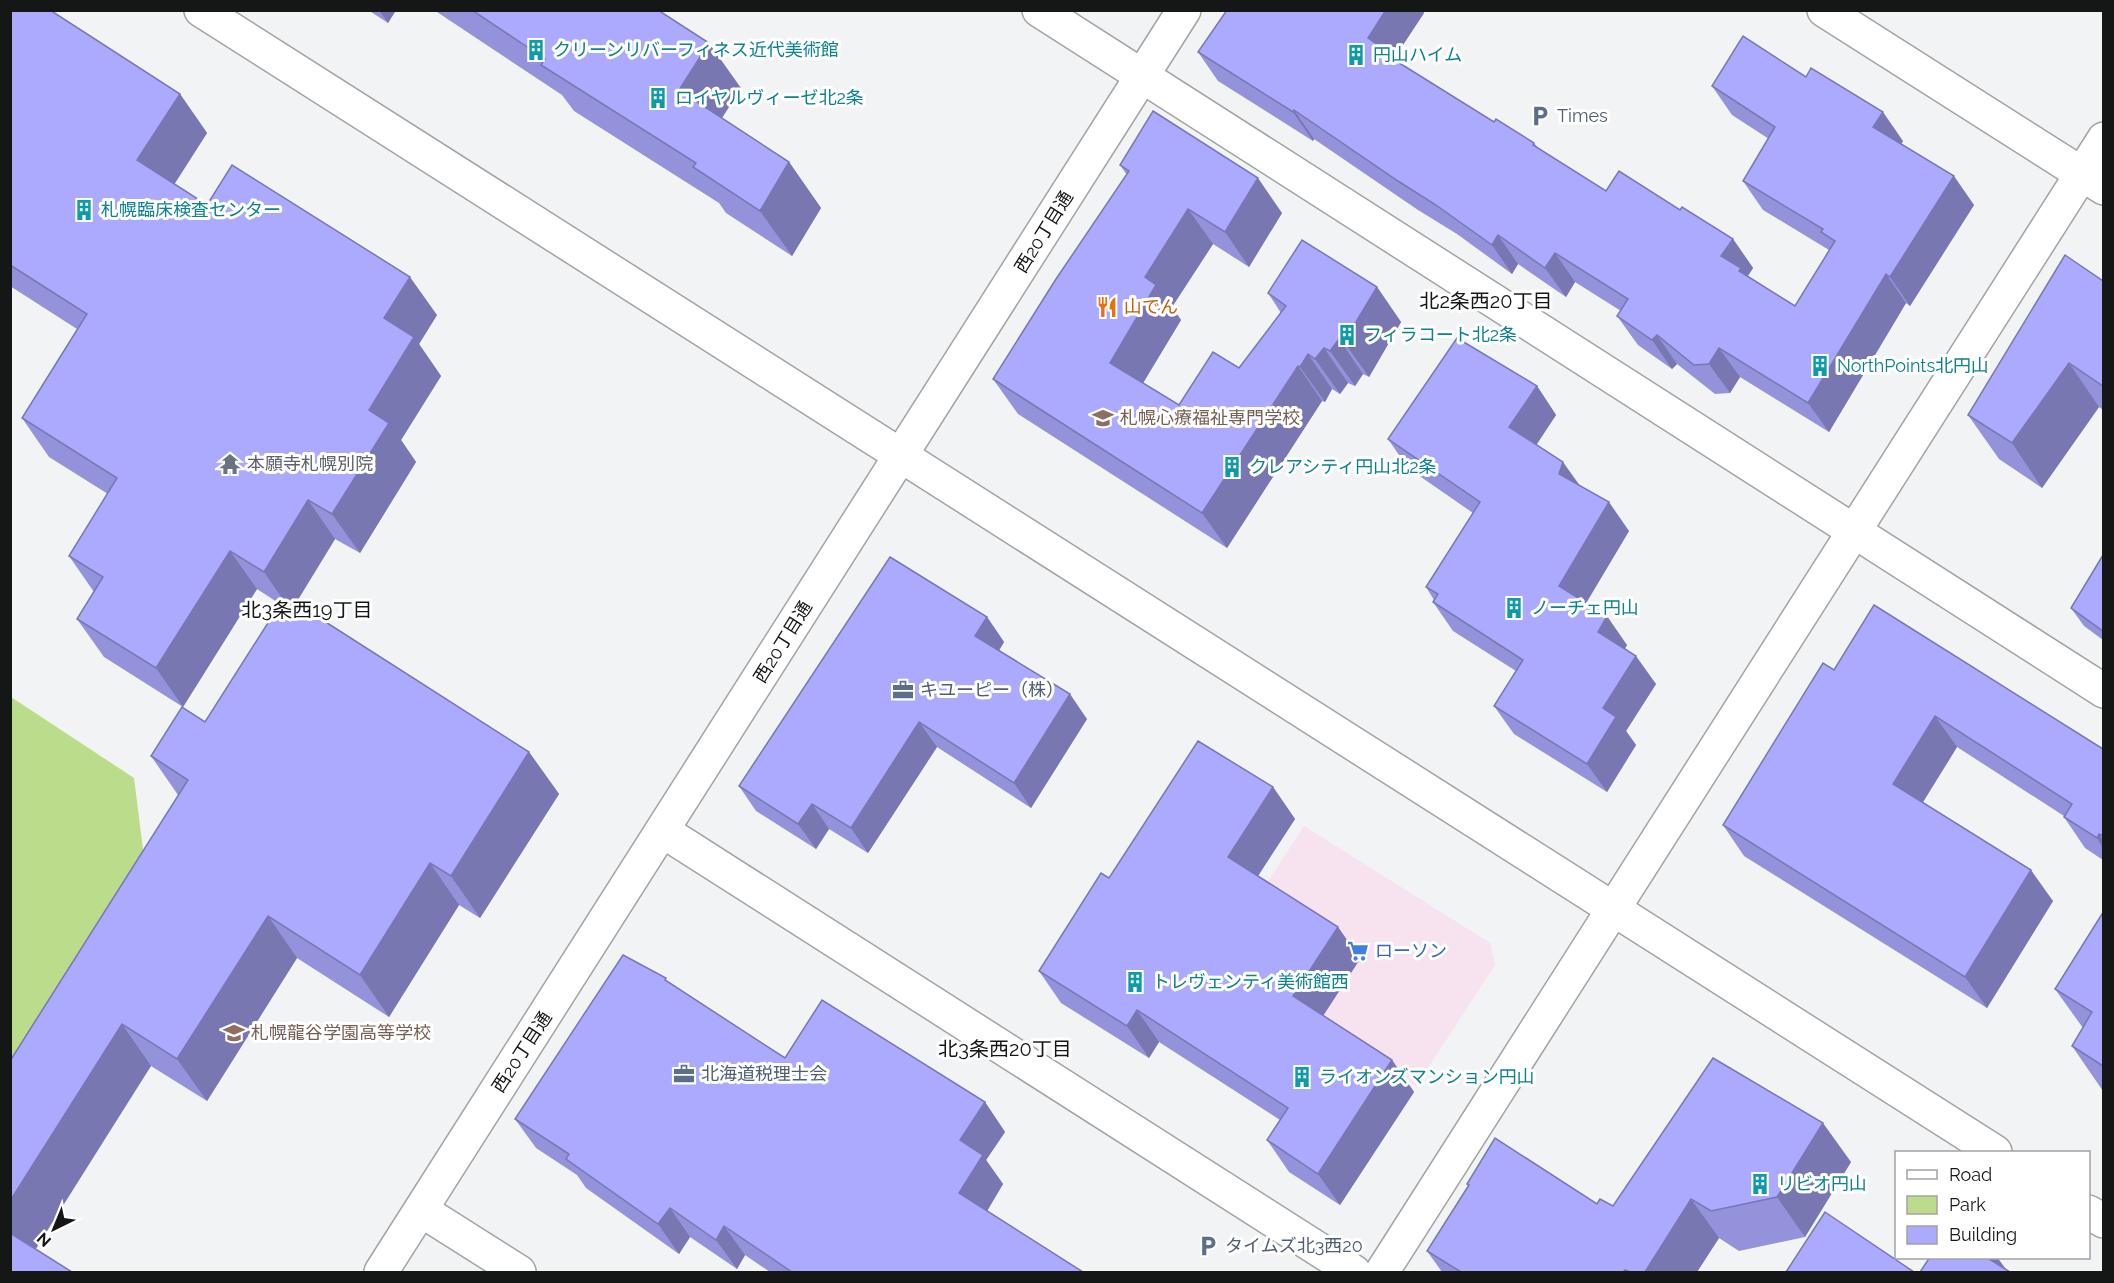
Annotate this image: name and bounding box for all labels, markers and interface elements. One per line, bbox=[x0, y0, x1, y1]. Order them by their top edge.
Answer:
building icon: クリーンリバーフィネス近代美術館 bbox=[524, 38, 548, 62]
place label: クリーンリバーフィネス近代美術館 bbox=[553, 39, 839, 60]
building icon: 円山ハイム bbox=[1344, 43, 1368, 67]
place label: 円山ハイム bbox=[1373, 44, 1462, 65]
building icon: ロイヤルヴィーゼ北2条 bbox=[646, 86, 670, 110]
place label: ロイヤルヴィーゼ北2条 bbox=[675, 87, 864, 108]
parking icon: Times bbox=[1528, 104, 1552, 128]
place label: Times bbox=[1557, 105, 1608, 126]
street label: 西20丁目通 bbox=[1010, 187, 1077, 276]
building icon: 札幌臨床検査センター bbox=[72, 198, 96, 222]
place label: 札幌臨床検査センター bbox=[101, 199, 281, 220]
district label: 北2条西20丁目 bbox=[1419, 289, 1553, 313]
restaurant icon: 山でん bbox=[1095, 295, 1119, 319]
place label: 山でん bbox=[1124, 296, 1178, 317]
building icon: フィラコート北2条 bbox=[1335, 323, 1359, 347]
place label: フィラコート北2条 bbox=[1364, 324, 1517, 345]
building icon: NorthPoints北円山 bbox=[1808, 354, 1832, 378]
place label: NorthPoints北円山 bbox=[1837, 355, 1989, 376]
school or university icon: 札幌心療福祉専門学校 bbox=[1091, 406, 1115, 430]
place label: 札幌心療福祉専門学校 bbox=[1120, 407, 1300, 428]
temple icon: 本願寺札幌別院 bbox=[218, 452, 242, 476]
place label: 本願寺札幌別院 bbox=[247, 453, 373, 474]
building icon: クレアシティ円山北2条 bbox=[1220, 455, 1244, 479]
place label: クレアシティ円山北2条 bbox=[1249, 456, 1437, 477]
building icon: ノーチェ円山 bbox=[1502, 596, 1526, 620]
street label: 西20丁目通 bbox=[749, 597, 816, 686]
place label: ノーチェ円山 bbox=[1531, 597, 1639, 618]
district label: 北3条西19丁目 bbox=[242, 598, 372, 622]
office icon: キユーピー（株） bbox=[891, 678, 915, 702]
place label: キユーピー（株） bbox=[920, 679, 1064, 700]
supermarket icon: ローソン bbox=[1346, 939, 1370, 963]
place label: ローソン bbox=[1375, 940, 1447, 961]
building icon: トレヴェンティ美術館西 bbox=[1123, 970, 1147, 994]
place label: トレヴェンティ美術館西 bbox=[1152, 971, 1349, 992]
street label: 西20丁目通 bbox=[488, 1007, 556, 1096]
school or university icon: 札幌龍谷学園高等学校 bbox=[222, 1021, 246, 1045]
place label: 札幌龍谷学園高等学校 bbox=[251, 1022, 431, 1043]
district label: 北3条西20丁目 bbox=[938, 1037, 1072, 1061]
office icon: 北海道税理士会 bbox=[672, 1062, 696, 1086]
place label: 北海道税理士会 bbox=[701, 1063, 827, 1084]
building icon: ライオンズマンション円山 bbox=[1290, 1065, 1314, 1089]
place label: ライオンズマンション円山 bbox=[1319, 1066, 1535, 1087]
legend bbox=[1895, 1151, 2090, 1259]
text: Road bbox=[1949, 1164, 1992, 1185]
building icon: リビオ円山 bbox=[1748, 1172, 1772, 1196]
place label: リビオ円山 bbox=[1777, 1173, 1867, 1194]
text: Park bbox=[1949, 1194, 1986, 1215]
north arrow bbox=[24, 1199, 84, 1259]
text: Building bbox=[1949, 1224, 2017, 1245]
text: N bbox=[33, 1228, 55, 1251]
parking icon: タイムズ北3西20 bbox=[1196, 1234, 1220, 1258]
place label: タイムズ北3西20 bbox=[1225, 1235, 1363, 1256]

